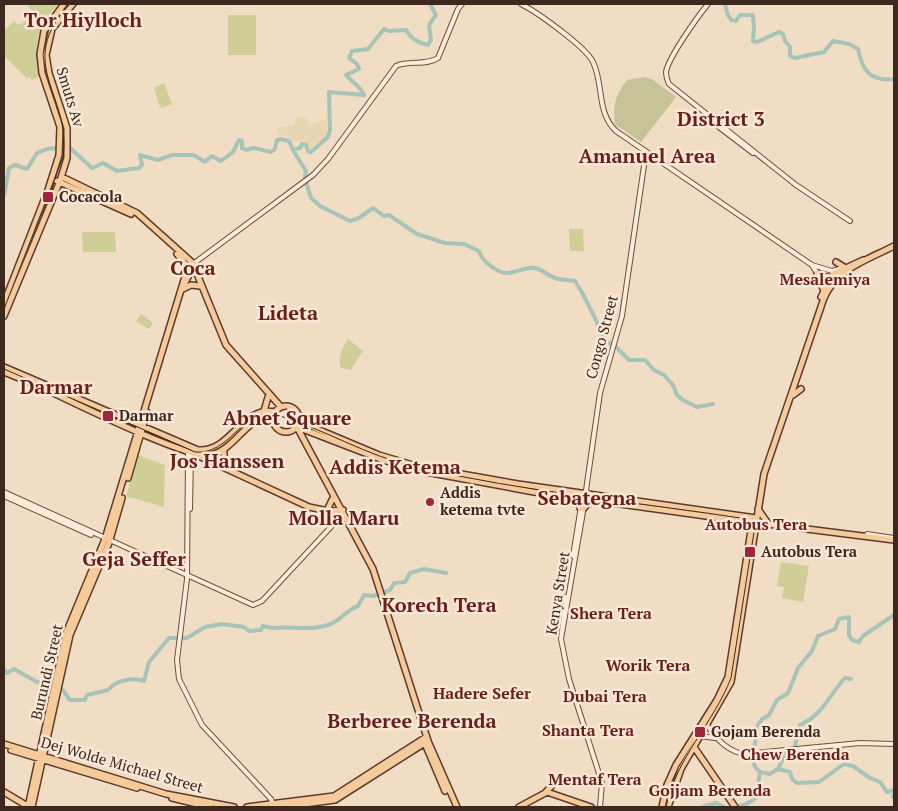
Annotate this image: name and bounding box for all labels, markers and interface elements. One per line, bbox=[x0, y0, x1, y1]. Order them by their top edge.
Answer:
district label: Tor Hiylloch bbox=[24, 6, 142, 33]
street label: Smuts Av bbox=[52, 64, 90, 130]
district label: District 3 bbox=[677, 105, 765, 132]
district label: Amanuel Area bbox=[578, 142, 716, 169]
place label: Cocacola bbox=[59, 186, 123, 206]
marker: Cocacola bbox=[41, 190, 55, 204]
district label: Coca bbox=[170, 254, 216, 281]
district label: Mesalemiya bbox=[780, 268, 871, 290]
street label: Congo Street bbox=[580, 292, 622, 381]
district label: Lideta bbox=[258, 299, 318, 326]
district label: Darmar bbox=[20, 373, 93, 400]
district label: Abnet Square bbox=[222, 404, 352, 431]
place label: Darmar bbox=[119, 405, 174, 425]
marker: Darmar bbox=[101, 409, 115, 423]
district label: Jos Hanssen bbox=[170, 447, 284, 474]
district label: Addis Ketema bbox=[329, 453, 461, 480]
place label: Addis ketema tvte bbox=[440, 482, 525, 519]
district label: Sebategna bbox=[538, 484, 636, 511]
marker: Addis ketema tvte bbox=[424, 496, 436, 508]
district label: Molla Maru bbox=[288, 504, 400, 531]
district label: Autobus Tera bbox=[705, 513, 807, 535]
place label: Autobus Tera bbox=[761, 541, 858, 561]
district label: Geja Seffer bbox=[82, 545, 186, 572]
marker: Autobus Tera bbox=[743, 545, 757, 559]
street label: Kenya Street bbox=[541, 549, 574, 636]
district label: Korech Tera bbox=[381, 591, 497, 618]
district label: Shera Tera bbox=[570, 602, 652, 624]
street label: Burundi Street bbox=[25, 622, 67, 722]
district label: Worik Tera bbox=[606, 654, 691, 676]
district label: Hadere Sefer bbox=[433, 682, 531, 704]
district label: Dubai Tera bbox=[563, 685, 647, 707]
district label: Berberee Berenda bbox=[327, 707, 497, 734]
district label: Shanta Tera bbox=[542, 719, 634, 741]
place label: Gojam Berenda bbox=[711, 721, 822, 741]
marker: Gojam Berenda bbox=[693, 725, 707, 739]
street label: Dej Wolde Michael Street bbox=[39, 731, 206, 797]
district label: Chew Berenda bbox=[740, 743, 850, 765]
district label: Mentaf Tera bbox=[548, 768, 642, 790]
district label: Gojjam Berenda bbox=[649, 779, 771, 801]

